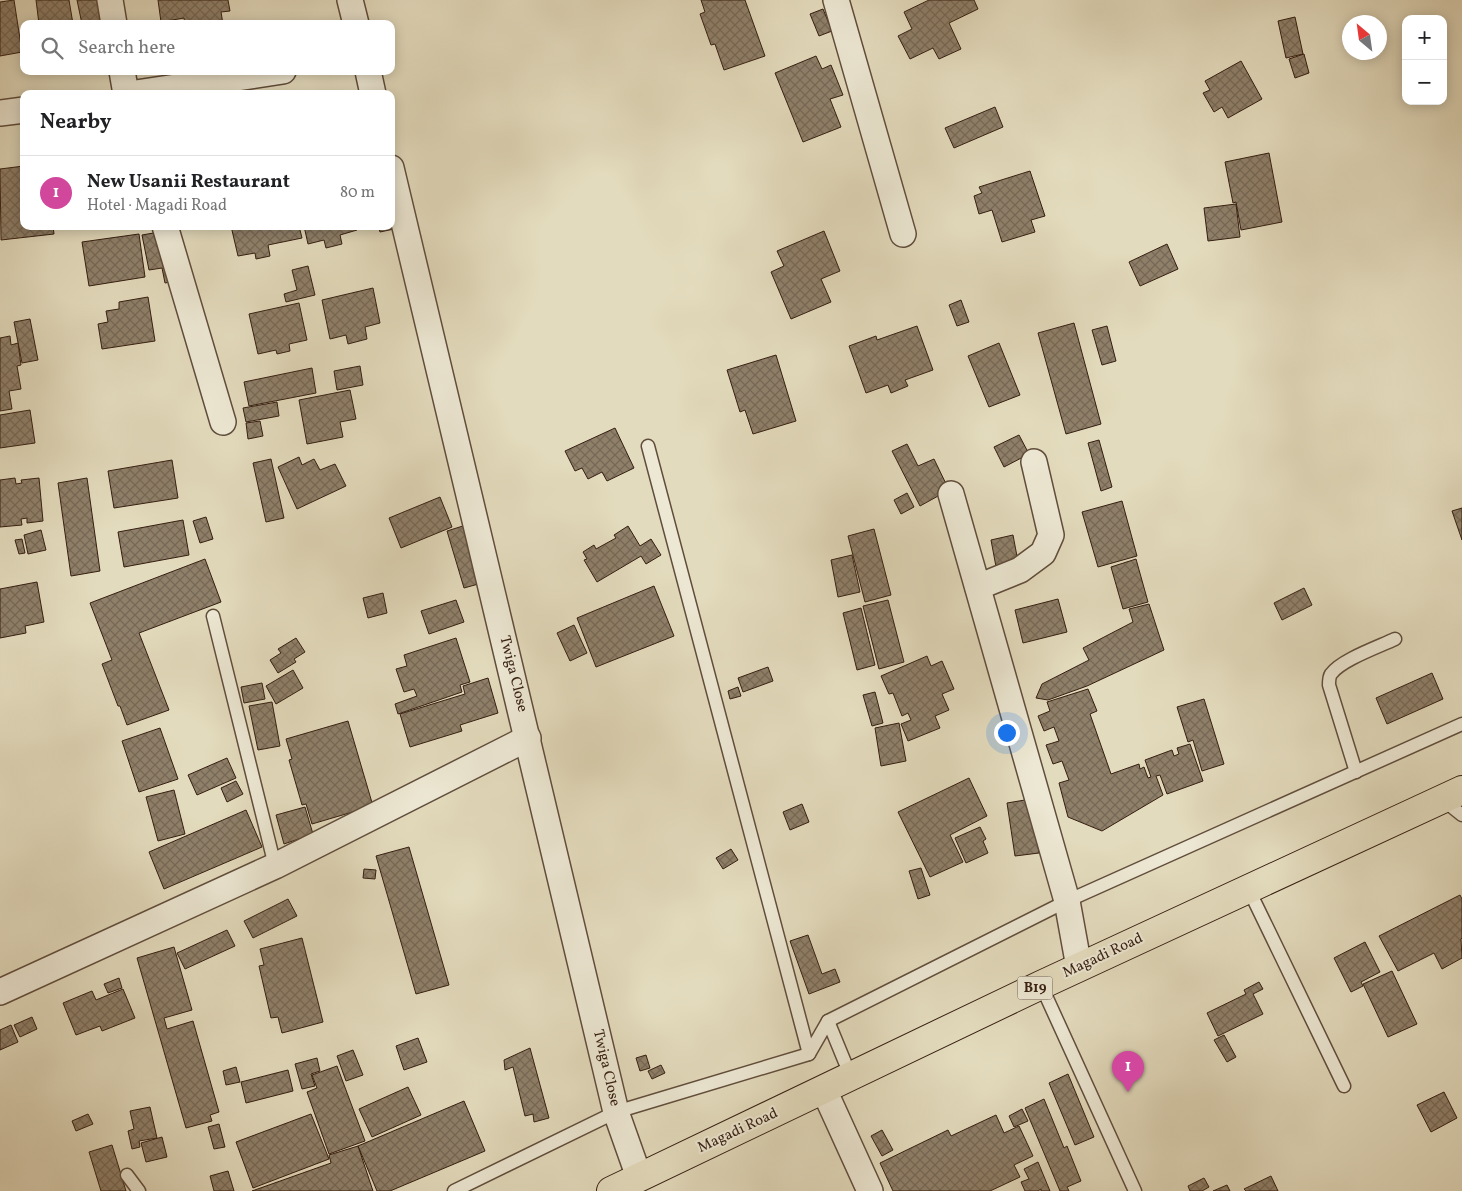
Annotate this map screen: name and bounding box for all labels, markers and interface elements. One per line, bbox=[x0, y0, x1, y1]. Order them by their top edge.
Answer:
north arrow bbox=[1342, 15, 1387, 60]
map controls bbox=[1402, 15, 1447, 105]
button: + bbox=[1402, 15, 1447, 60]
search box bbox=[20, 20, 395, 75]
icon: search bbox=[38, 34, 66, 62]
text: Search here bbox=[78, 35, 175, 61]
button: − bbox=[1402, 60, 1447, 105]
text: Nearby bbox=[40, 108, 111, 137]
text: New Usanii Restaurant bbox=[87, 169, 290, 195]
text: 1 bbox=[53, 182, 59, 204]
text: 80 m bbox=[340, 182, 375, 204]
text: Hotel · Magadi Road bbox=[87, 195, 227, 217]
street label: Twiga Close bbox=[493, 634, 533, 714]
your location bbox=[994, 720, 1020, 746]
street label: Magadi Road bbox=[1059, 928, 1147, 984]
road number: B19 bbox=[1018, 976, 1052, 1000]
street label: Twiga Close bbox=[587, 1028, 625, 1108]
pin: 1 bbox=[1112, 1051, 1144, 1092]
street label: Magadi Road bbox=[694, 1103, 782, 1159]

